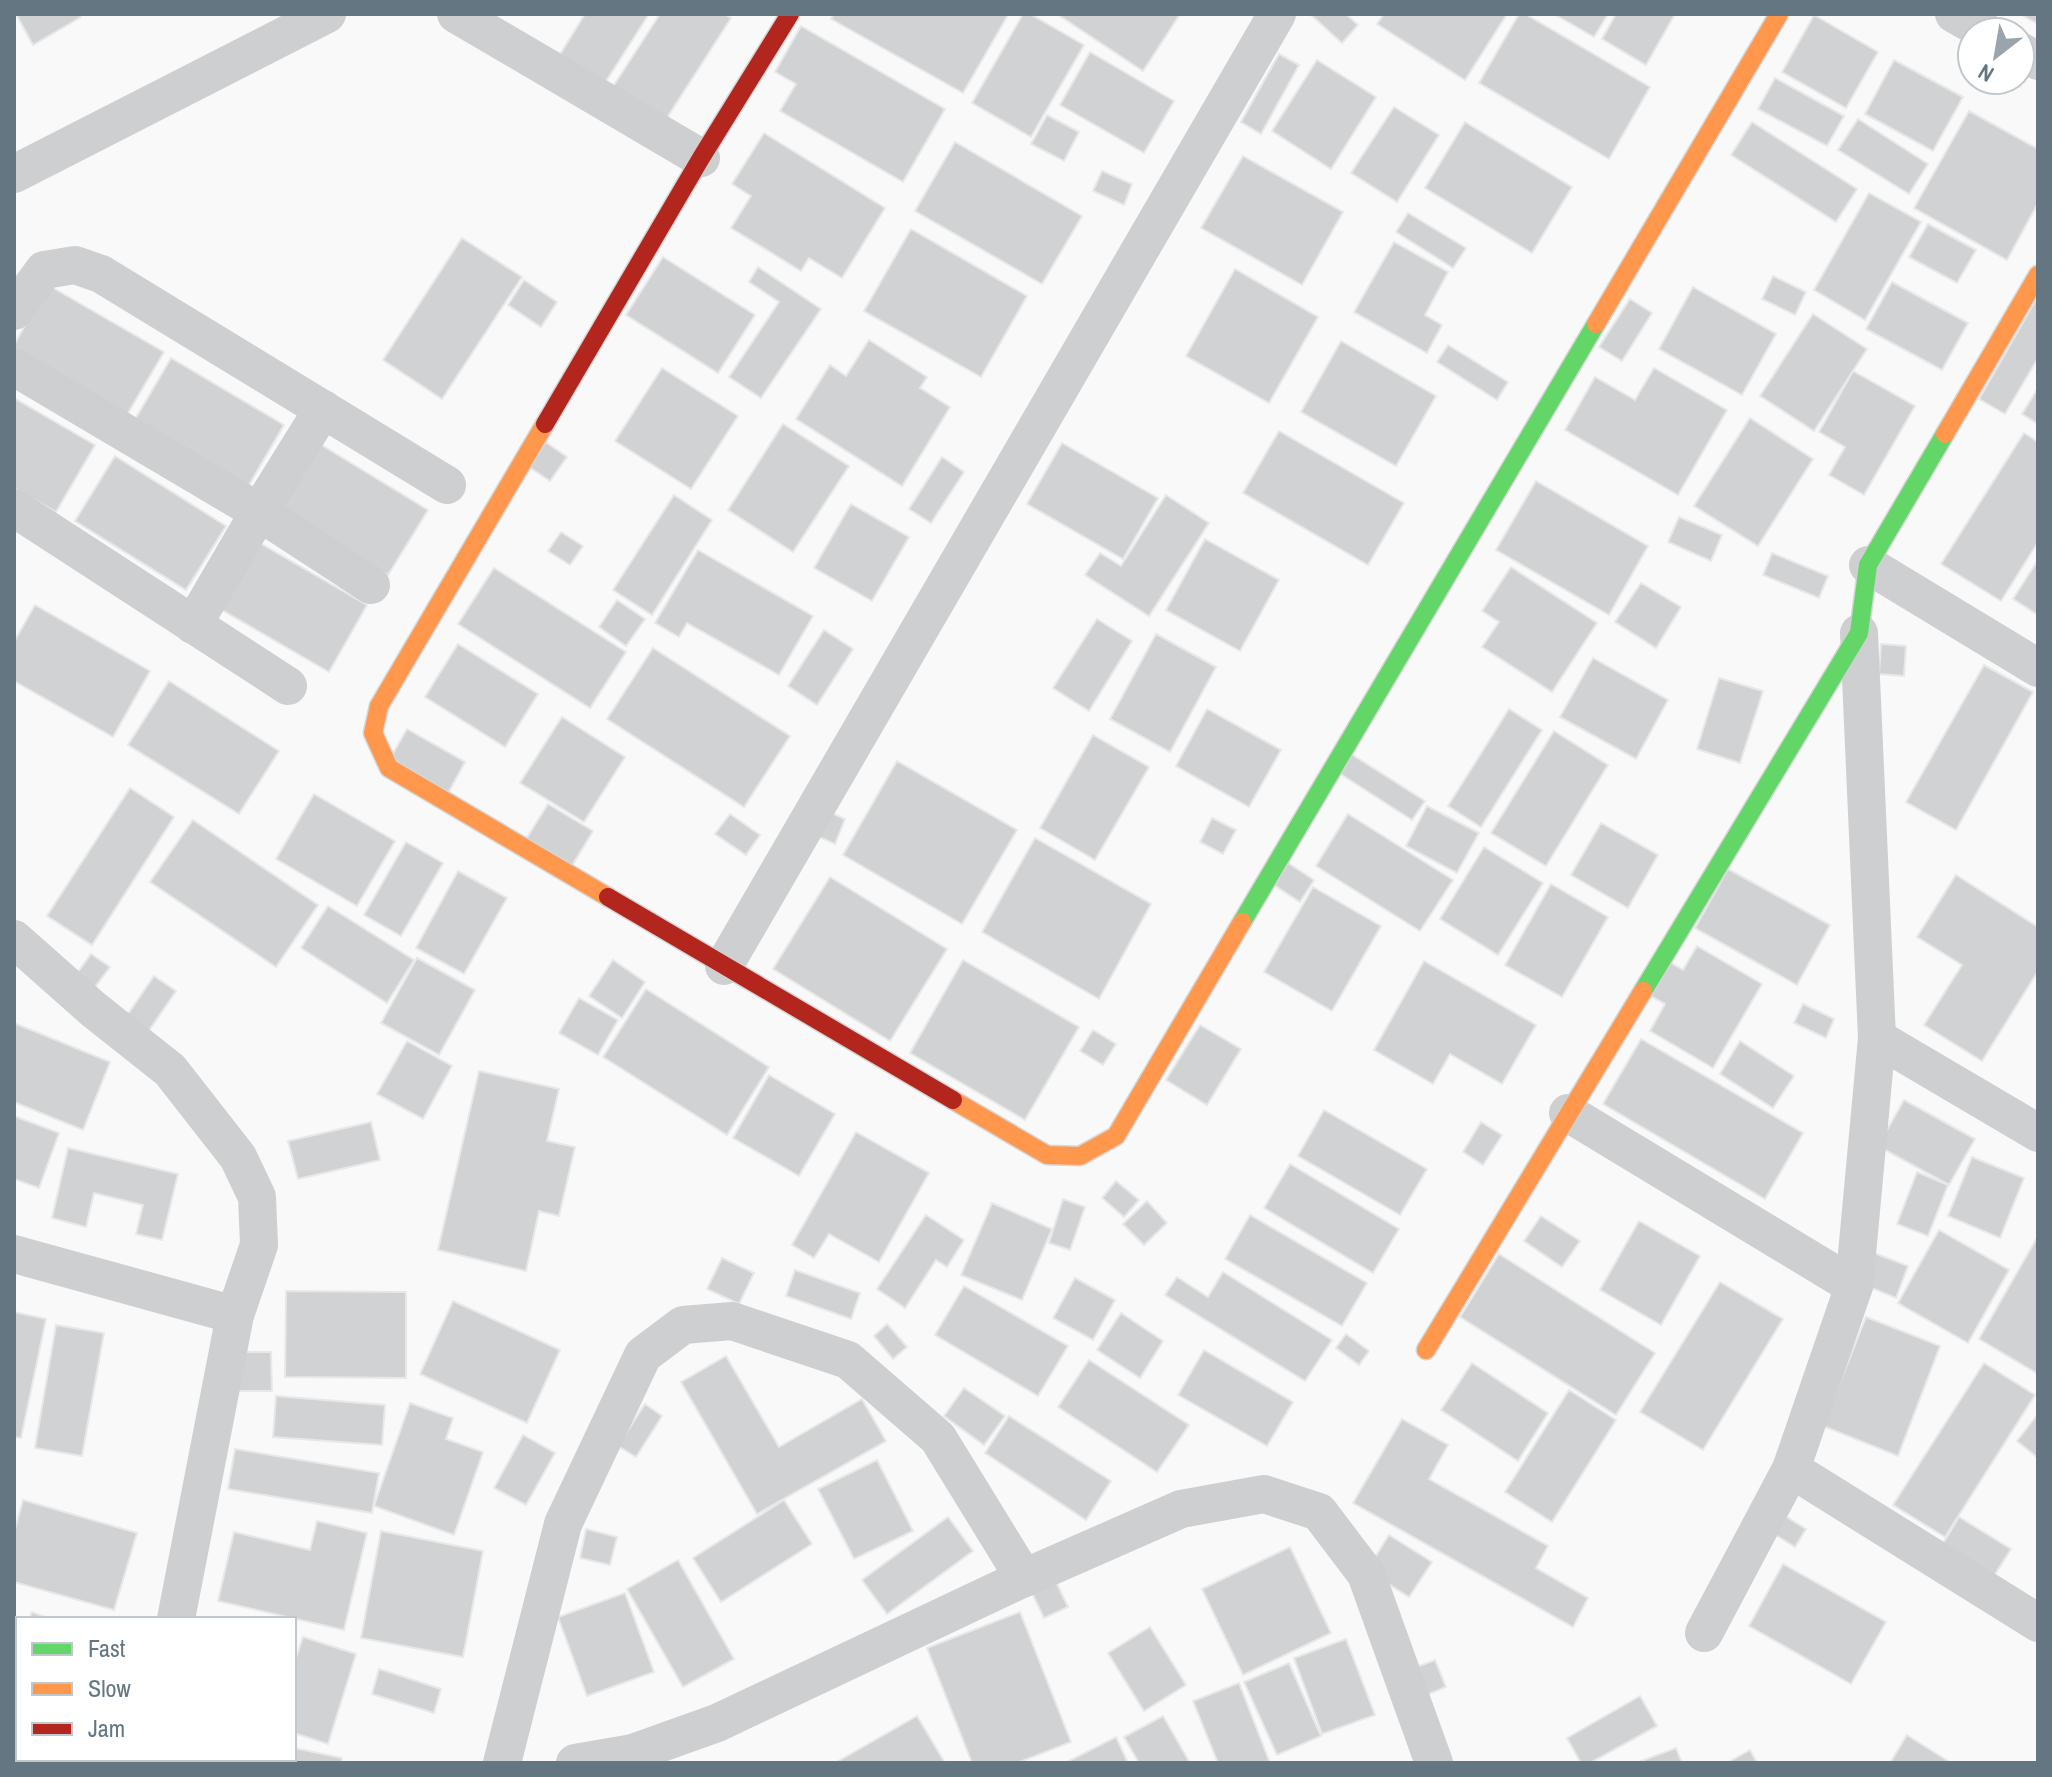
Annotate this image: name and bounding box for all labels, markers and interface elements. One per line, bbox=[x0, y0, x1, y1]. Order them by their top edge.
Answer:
north arrow bbox=[1956, 16, 2036, 96]
text: N bbox=[1972, 57, 1999, 89]
legend bbox=[16, 1617, 296, 1761]
text: Fast bbox=[88, 1632, 126, 1664]
text: Slow bbox=[88, 1672, 131, 1704]
text: Jam bbox=[88, 1712, 125, 1744]

